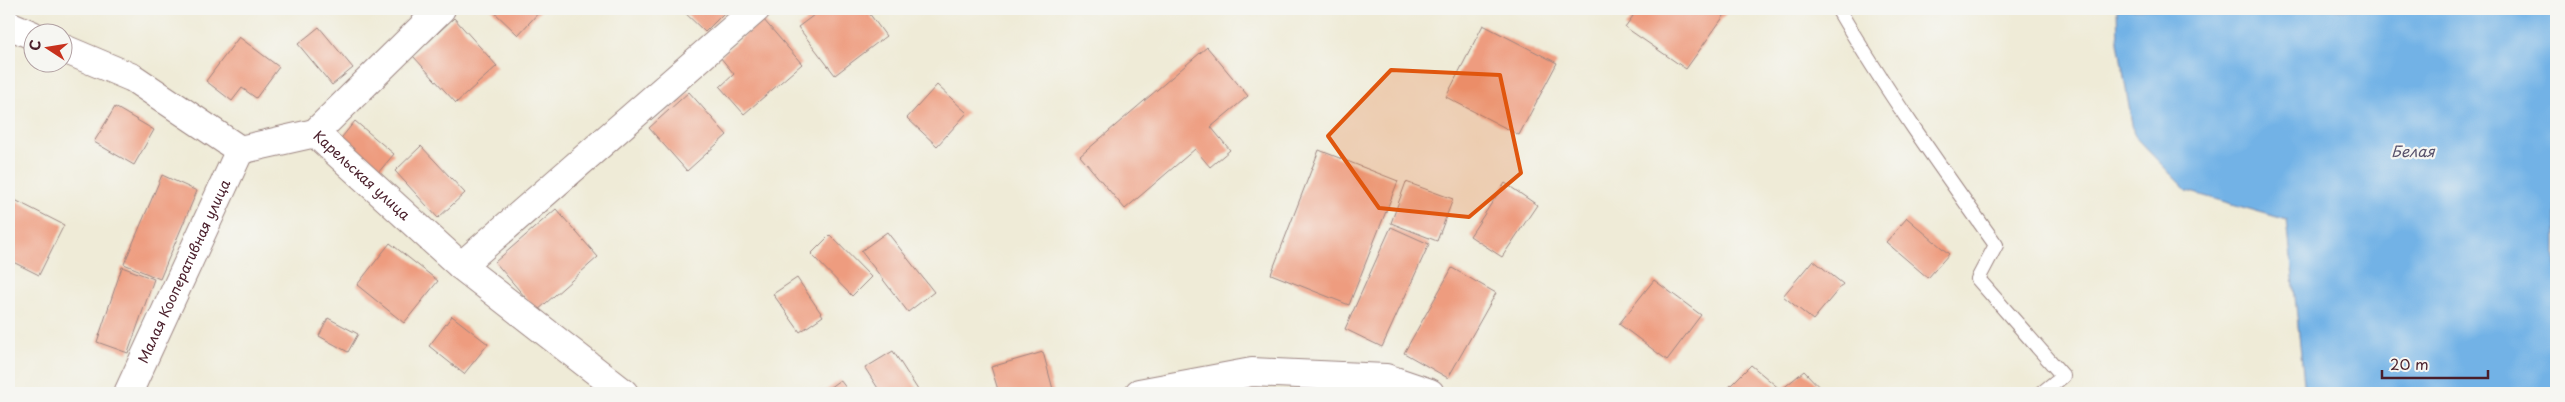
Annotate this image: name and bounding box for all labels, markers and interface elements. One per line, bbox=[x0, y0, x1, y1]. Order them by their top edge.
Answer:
north arrow bbox=[22, 22, 72, 72]
text: С bbox=[23, 38, 46, 53]
street label: Карельская улица bbox=[309, 125, 415, 225]
water label: Белая bbox=[2391, 139, 2436, 162]
street label: Малая Кооперативная улица bbox=[132, 175, 235, 367]
scale bar bbox=[2382, 347, 2489, 379]
text: 20 m bbox=[2390, 352, 2429, 375]

